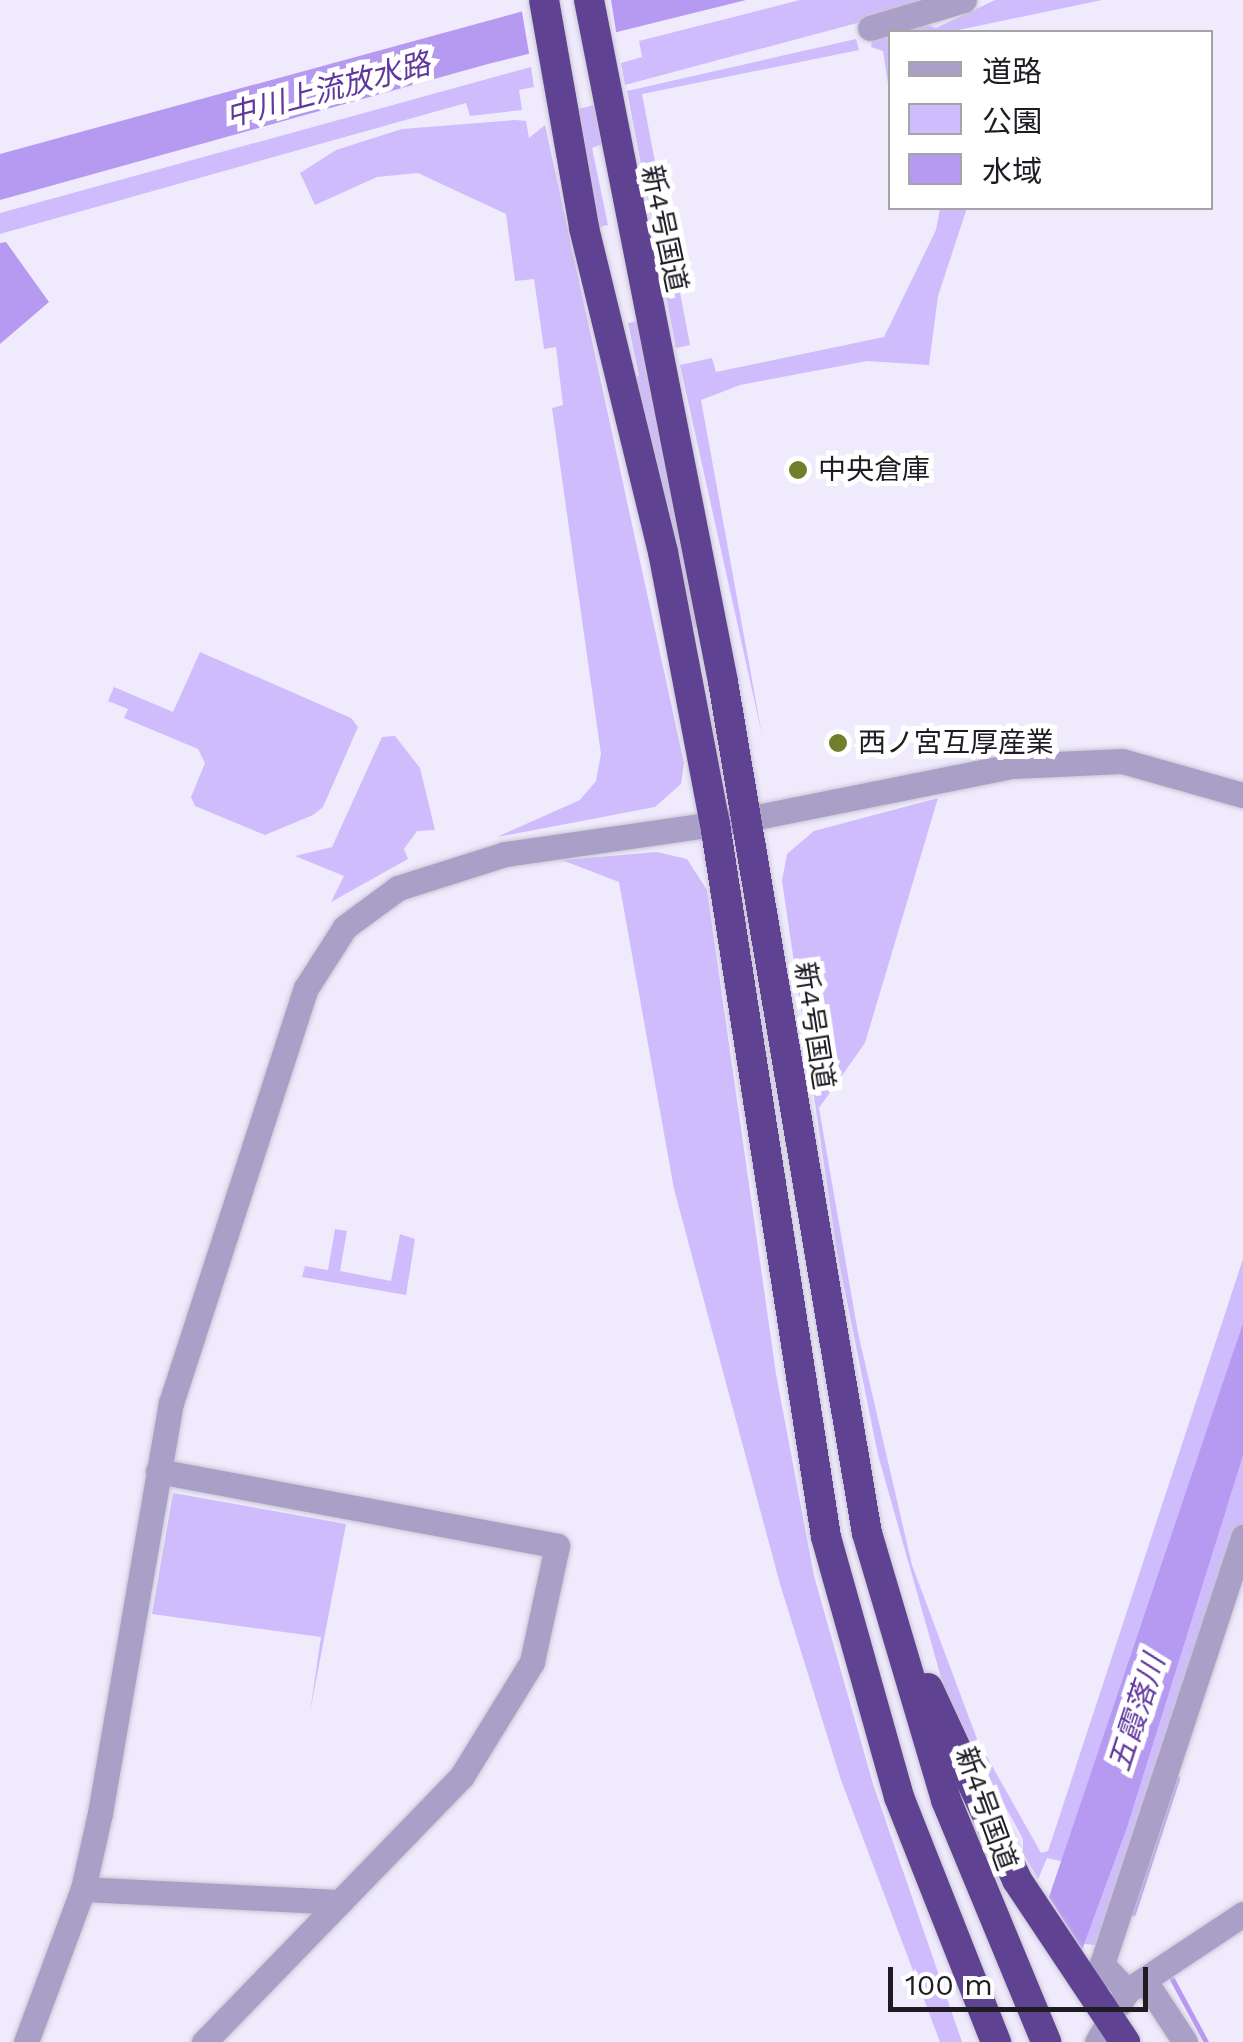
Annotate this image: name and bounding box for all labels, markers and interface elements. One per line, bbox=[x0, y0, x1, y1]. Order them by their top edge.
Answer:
legend bbox=[888, 30, 1213, 210]
water label: 中川上流放水路 bbox=[222, 45, 434, 135]
text: 道路 bbox=[982, 54, 1042, 89]
text: 公園 bbox=[982, 104, 1042, 139]
text: 水域 bbox=[982, 154, 1042, 189]
street label: 新4号国道 bbox=[634, 162, 694, 296]
place label: 中央倉庫 bbox=[818, 453, 930, 487]
marker: 中央倉庫 bbox=[787, 459, 809, 481]
place label: 西ノ宮互厚産業 bbox=[858, 726, 1054, 760]
marker: 西ノ宮互厚産業 bbox=[827, 732, 849, 754]
street label: 新4号国道 bbox=[787, 960, 841, 1092]
water label: 五霞落川 bbox=[1101, 1650, 1173, 1776]
street label: 新4号国道 bbox=[948, 1743, 1024, 1875]
scale bar bbox=[893, 1947, 1153, 2009]
text: 100 m bbox=[905, 1967, 993, 2002]

